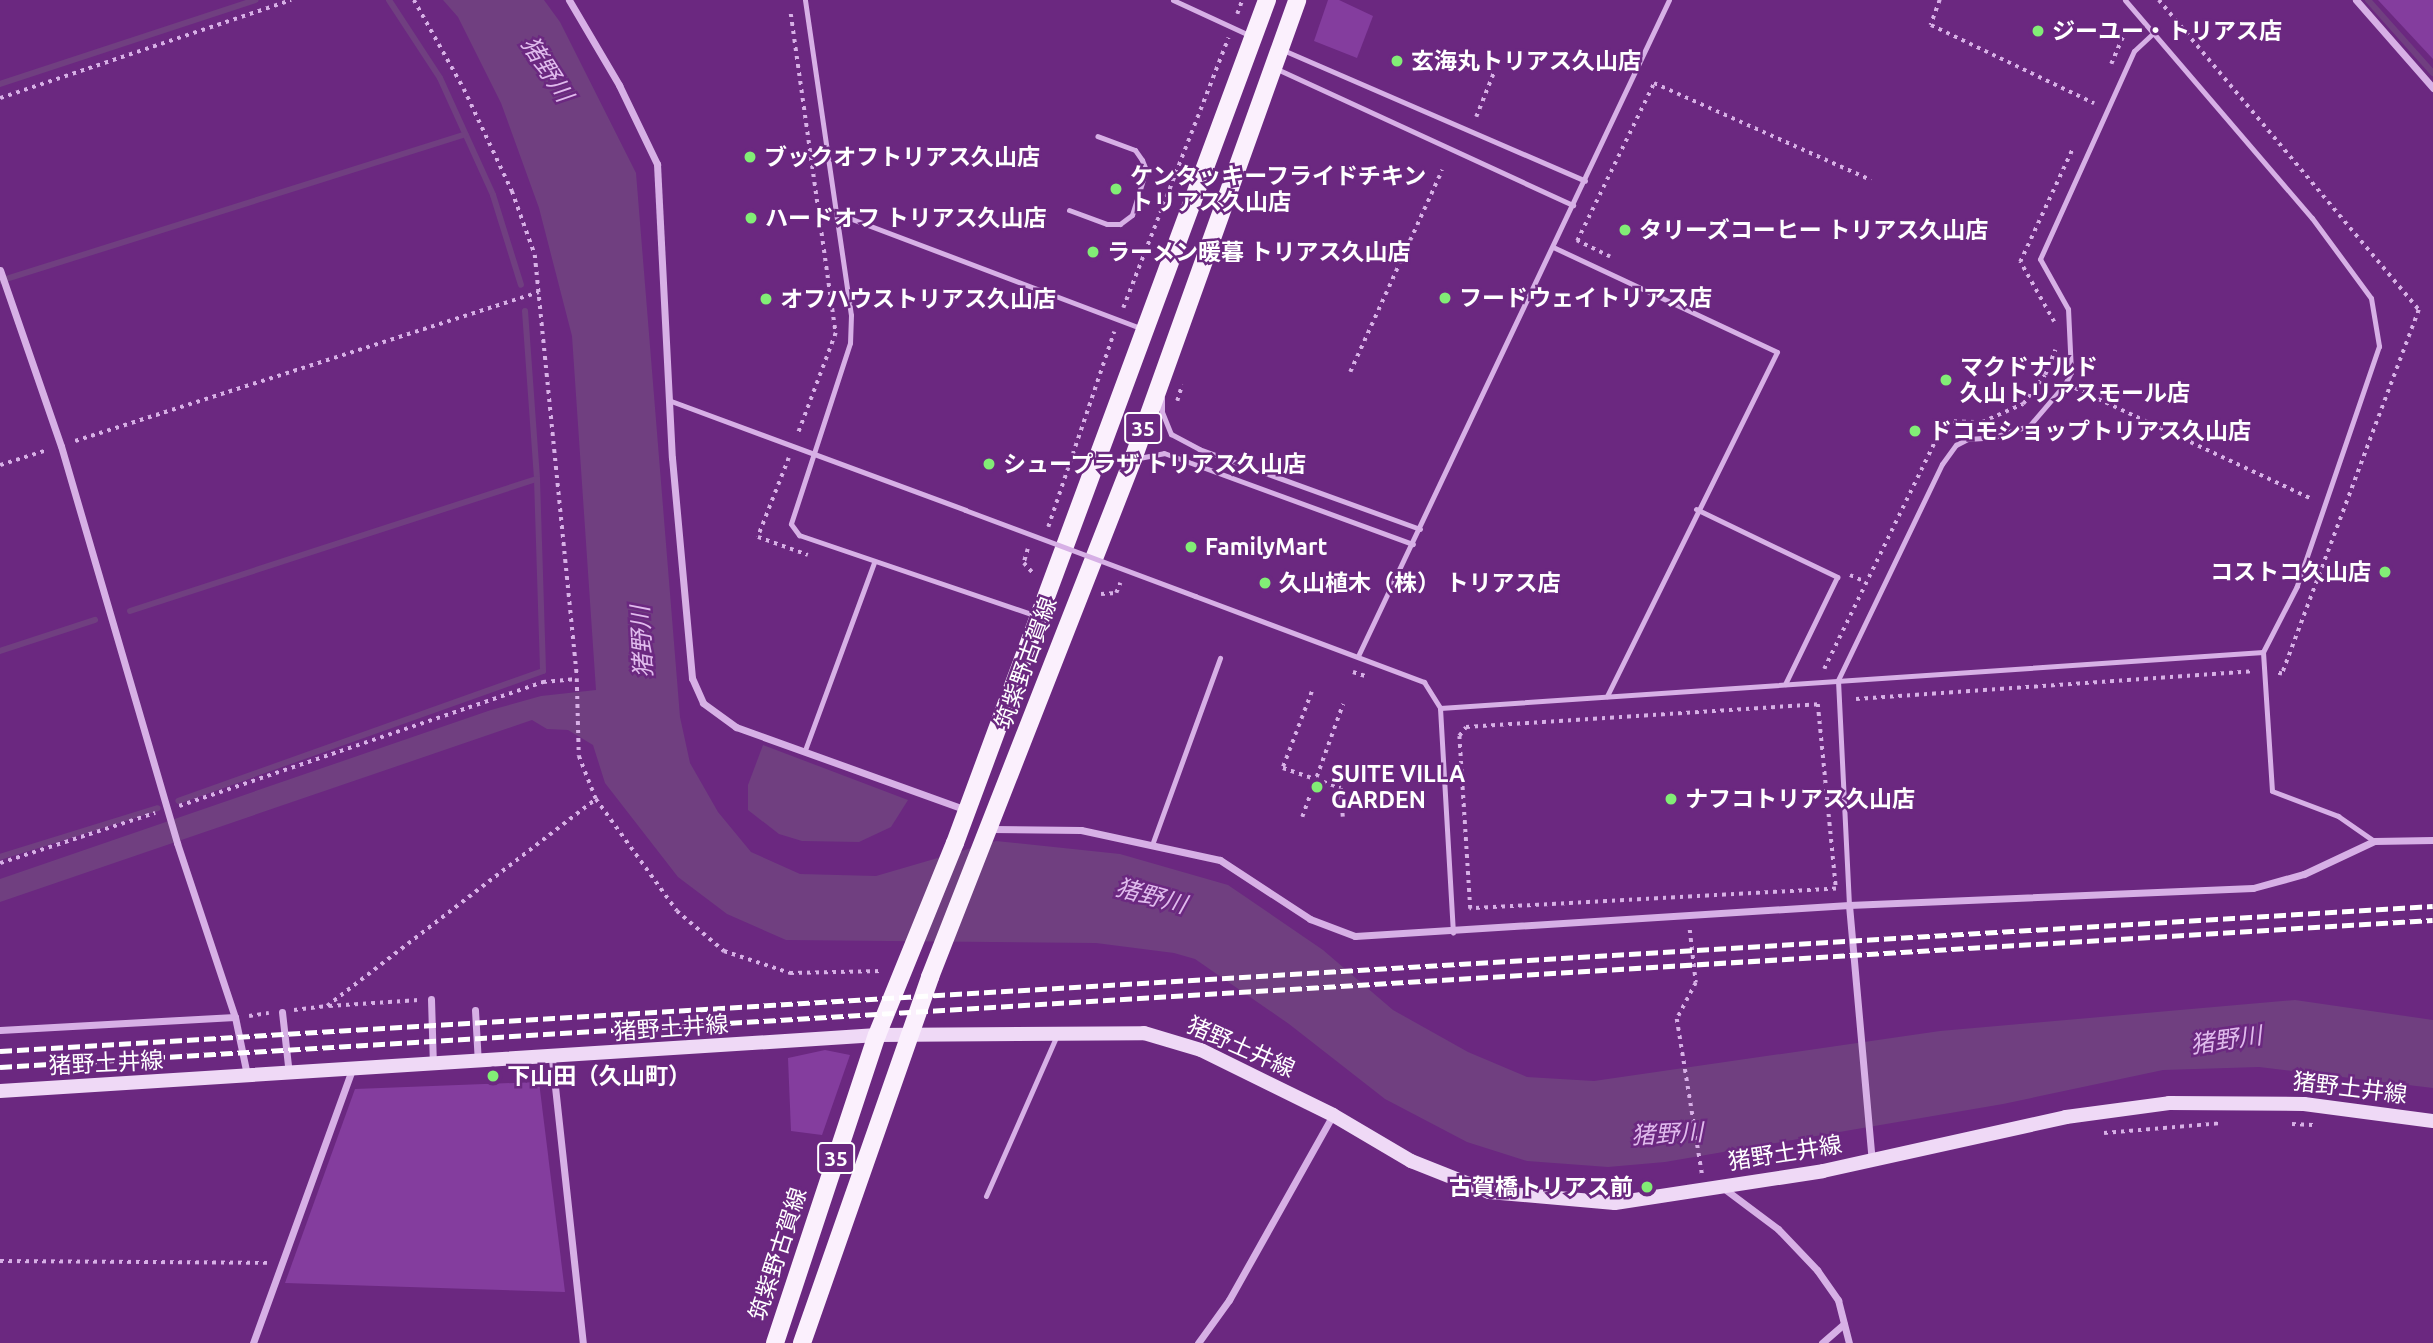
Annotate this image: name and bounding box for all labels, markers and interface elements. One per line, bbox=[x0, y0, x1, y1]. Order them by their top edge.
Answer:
place label: ジーユー・トリアス店 bbox=[2052, 17, 2282, 45]
marker: ジーユー・トリアス店 bbox=[2030, 23, 2046, 39]
water label: 猪野川 bbox=[515, 31, 579, 107]
place label: 玄海丸トリアス久山店 bbox=[1411, 47, 1641, 75]
marker: 玄海丸トリアス久山店 bbox=[1389, 53, 1405, 69]
place label: ブックオフトリアス久山店 bbox=[764, 143, 1040, 171]
marker: ブックオフトリアス久山店 bbox=[742, 149, 758, 165]
place label: ケンタッキーフライドチキン トリアス久山店 bbox=[1130, 162, 1429, 216]
marker: ケンタッキーフライドチキン トリアス久山店 bbox=[1108, 181, 1124, 197]
place label: ハードオフ トリアス久山店 bbox=[765, 204, 1046, 232]
marker: ハードオフ トリアス久山店 bbox=[743, 210, 759, 226]
place label: タリーズコーヒー トリアス久山店 bbox=[1639, 216, 1989, 244]
marker: タリーズコーヒー トリアス久山店 bbox=[1617, 222, 1633, 238]
place label: ラーメン暖暮 トリアス久山店 bbox=[1107, 238, 1411, 266]
marker: ラーメン暖暮 トリアス久山店 bbox=[1085, 244, 1101, 260]
place label: フードウェイトリアス店 bbox=[1459, 284, 1712, 312]
place label: オフハウストリアス久山店 bbox=[780, 285, 1056, 313]
marker: フードウェイトリアス店 bbox=[1437, 290, 1453, 306]
marker: オフハウストリアス久山店 bbox=[758, 291, 774, 307]
place label: マクドナルド 久山トリアスモール店 bbox=[1960, 353, 2190, 407]
marker: マクドナルド 久山トリアスモール店 bbox=[1938, 372, 1954, 388]
road number: 35 bbox=[1124, 410, 1162, 446]
place label: ドコモショップトリアス久山店 bbox=[1929, 417, 2251, 445]
marker: ドコモショップトリアス久山店 bbox=[1907, 423, 1923, 439]
place label: シュープラザ トリアス久山店 bbox=[1003, 450, 1307, 478]
marker: シュープラザ トリアス久山店 bbox=[981, 456, 997, 472]
place label: FamilyMart bbox=[1205, 533, 1327, 561]
marker: FamilyMart bbox=[1183, 539, 1199, 555]
place label: コストコ久山店 bbox=[2210, 558, 2371, 586]
marker: コストコ久山店 bbox=[2377, 564, 2393, 580]
place label: 久山植木（株） トリアス店 bbox=[1279, 569, 1560, 597]
marker: 久山植木（株） トリアス店 bbox=[1257, 575, 1273, 591]
street label: 筑紫野古賀線 bbox=[989, 593, 1063, 733]
water label: 猪野川 bbox=[626, 605, 658, 679]
place label: SUITE VILLA GARDEN bbox=[1331, 760, 1465, 814]
marker: SUITE VILLA GARDEN bbox=[1309, 779, 1325, 795]
place label: ナフコトリアス久山店 bbox=[1685, 785, 1915, 813]
marker: ナフコトリアス久山店 bbox=[1663, 791, 1679, 807]
water label: 猪野川 bbox=[1112, 873, 1190, 919]
street label: 猪野土井線 bbox=[613, 1010, 729, 1046]
street label: 猪野土井線 bbox=[1183, 1011, 1299, 1083]
water label: 猪野川 bbox=[2188, 1021, 2264, 1059]
street label: 猪野土井線 bbox=[48, 1046, 164, 1080]
place label: 下山田（久山町） bbox=[507, 1062, 691, 1090]
street label: 猪野土井線 bbox=[2291, 1067, 2409, 1109]
marker: 下山田（久山町） bbox=[485, 1068, 501, 1084]
water label: 猪野川 bbox=[1630, 1118, 1704, 1150]
street label: 猪野土井線 bbox=[1726, 1130, 1844, 1176]
road number: 35 bbox=[817, 1140, 855, 1176]
place label: 古賀橋トリアス前 bbox=[1449, 1173, 1633, 1201]
marker: 古賀橋トリアス前 bbox=[1639, 1179, 1655, 1195]
street label: 筑紫野古賀線 bbox=[744, 1184, 812, 1324]

